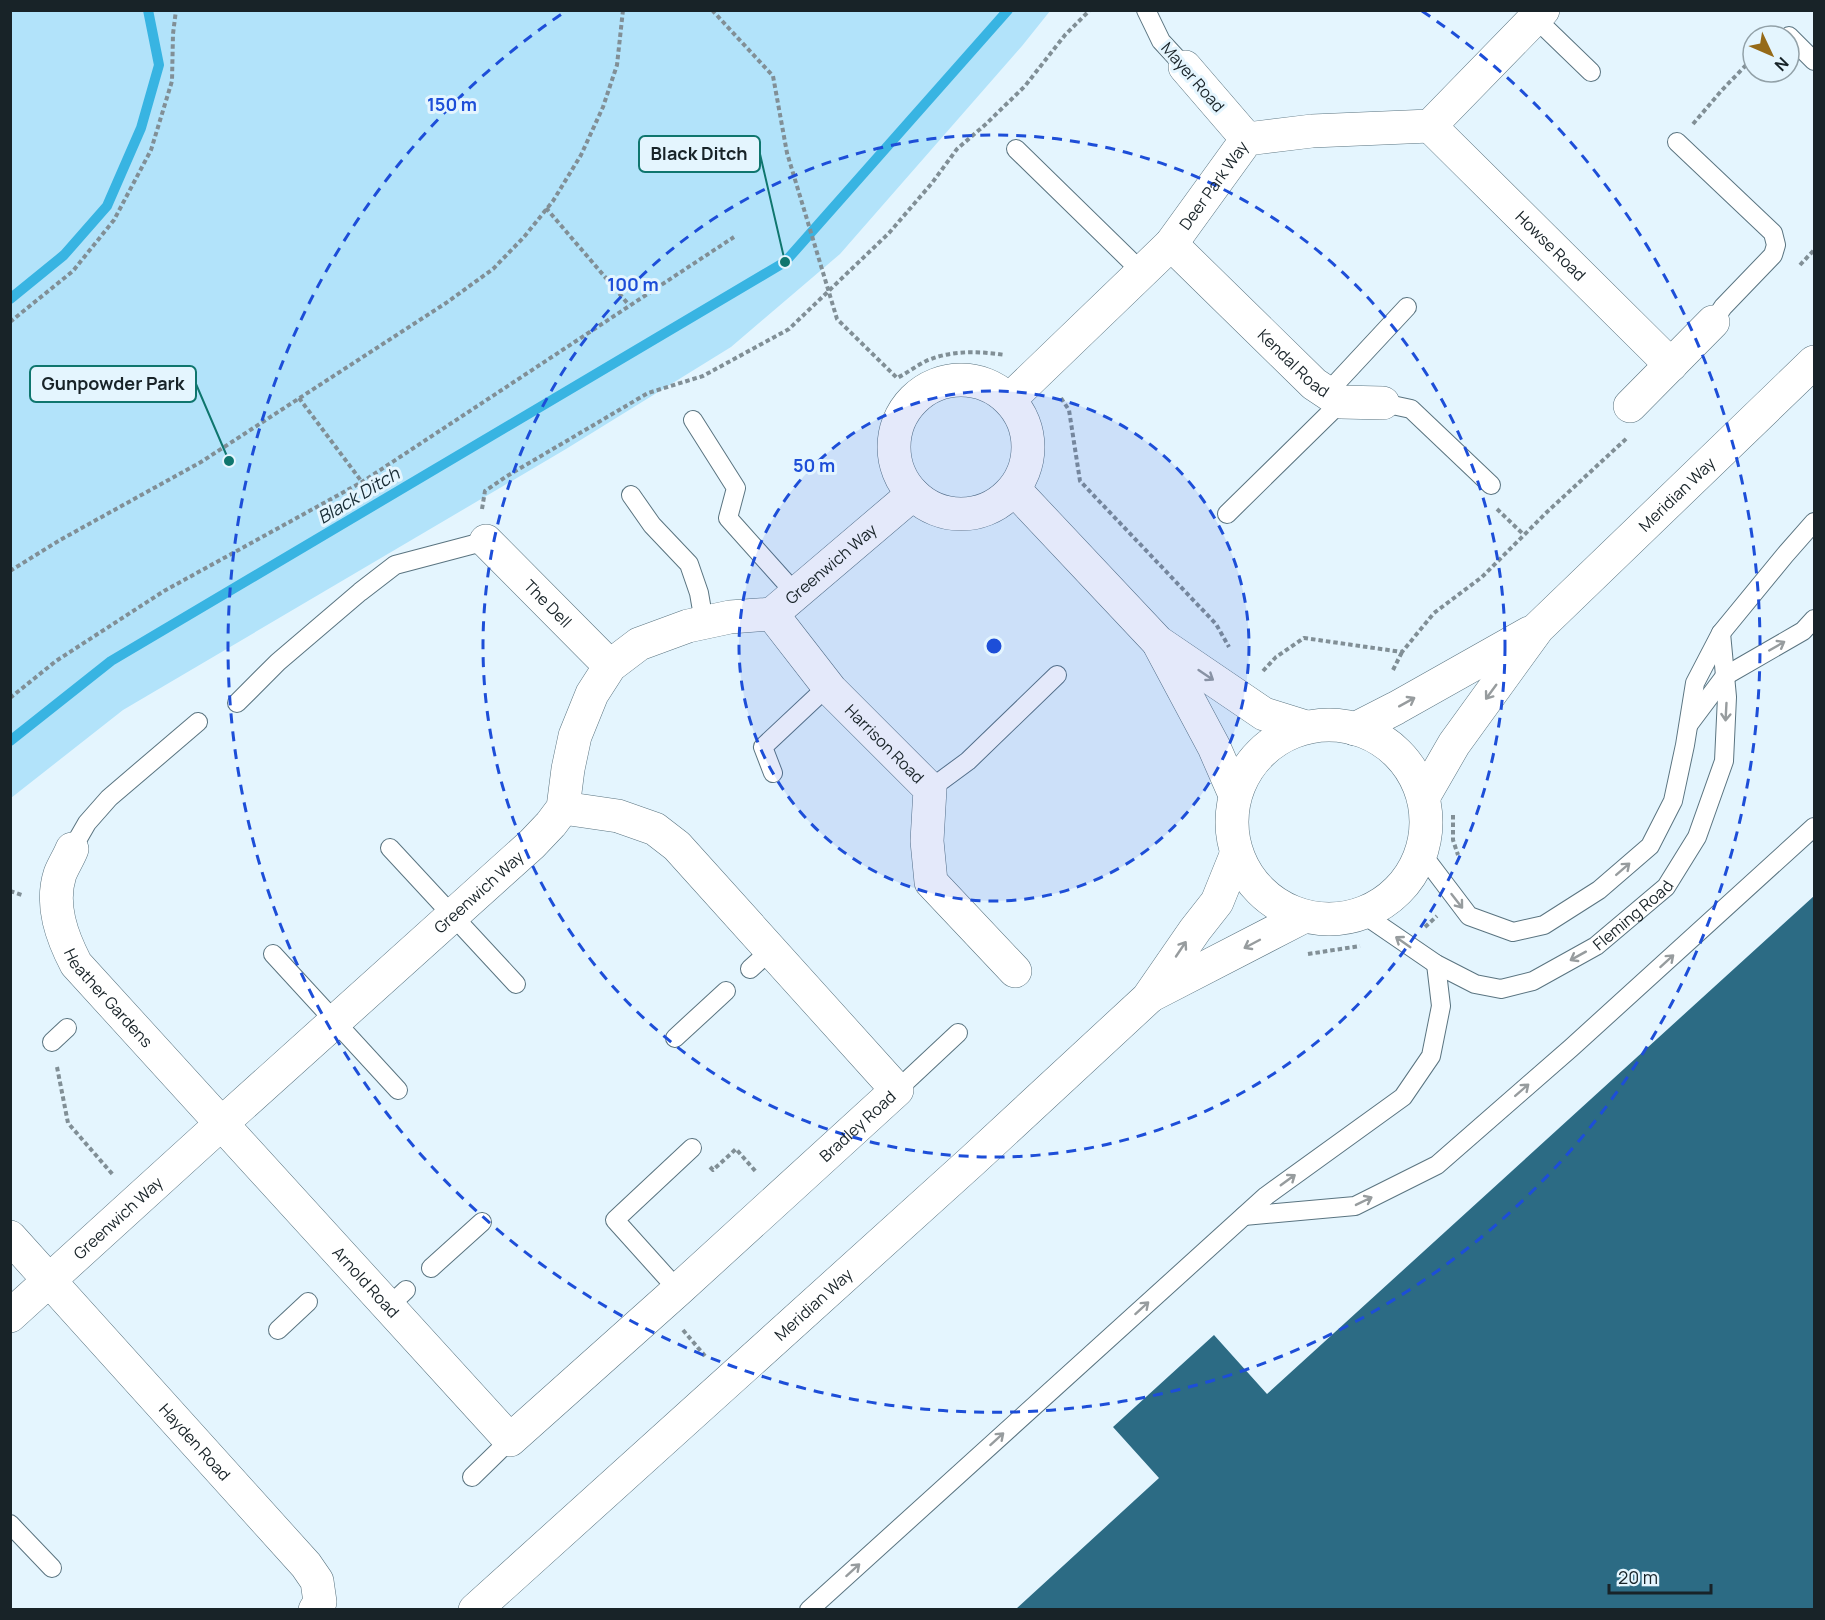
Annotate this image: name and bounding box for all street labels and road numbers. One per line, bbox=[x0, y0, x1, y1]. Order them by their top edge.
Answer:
street label: Mayer Road bbox=[1156, 37, 1230, 117]
street label: Deer Park Way bbox=[1174, 136, 1253, 234]
street label: Howse Road bbox=[1511, 206, 1591, 286]
street label: Kendal Road bbox=[1253, 324, 1334, 402]
street label: Meridian Way bbox=[1634, 452, 1720, 536]
street label: Greenwich Way bbox=[781, 518, 882, 609]
street label: The Dell bbox=[519, 575, 577, 632]
street label: Harrison Road bbox=[840, 699, 929, 788]
street label: Greenwich Way bbox=[429, 845, 529, 938]
street label: Fleming Road bbox=[1588, 876, 1678, 955]
street label: Heather Gardens bbox=[59, 945, 158, 1052]
street label: Bradley Road bbox=[815, 1086, 900, 1167]
street label: Greenwich Way bbox=[69, 1171, 168, 1264]
street label: Arnold Road bbox=[328, 1242, 404, 1322]
street label: Meridian Way bbox=[770, 1263, 858, 1345]
street label: Hayden Road bbox=[154, 1399, 235, 1485]

